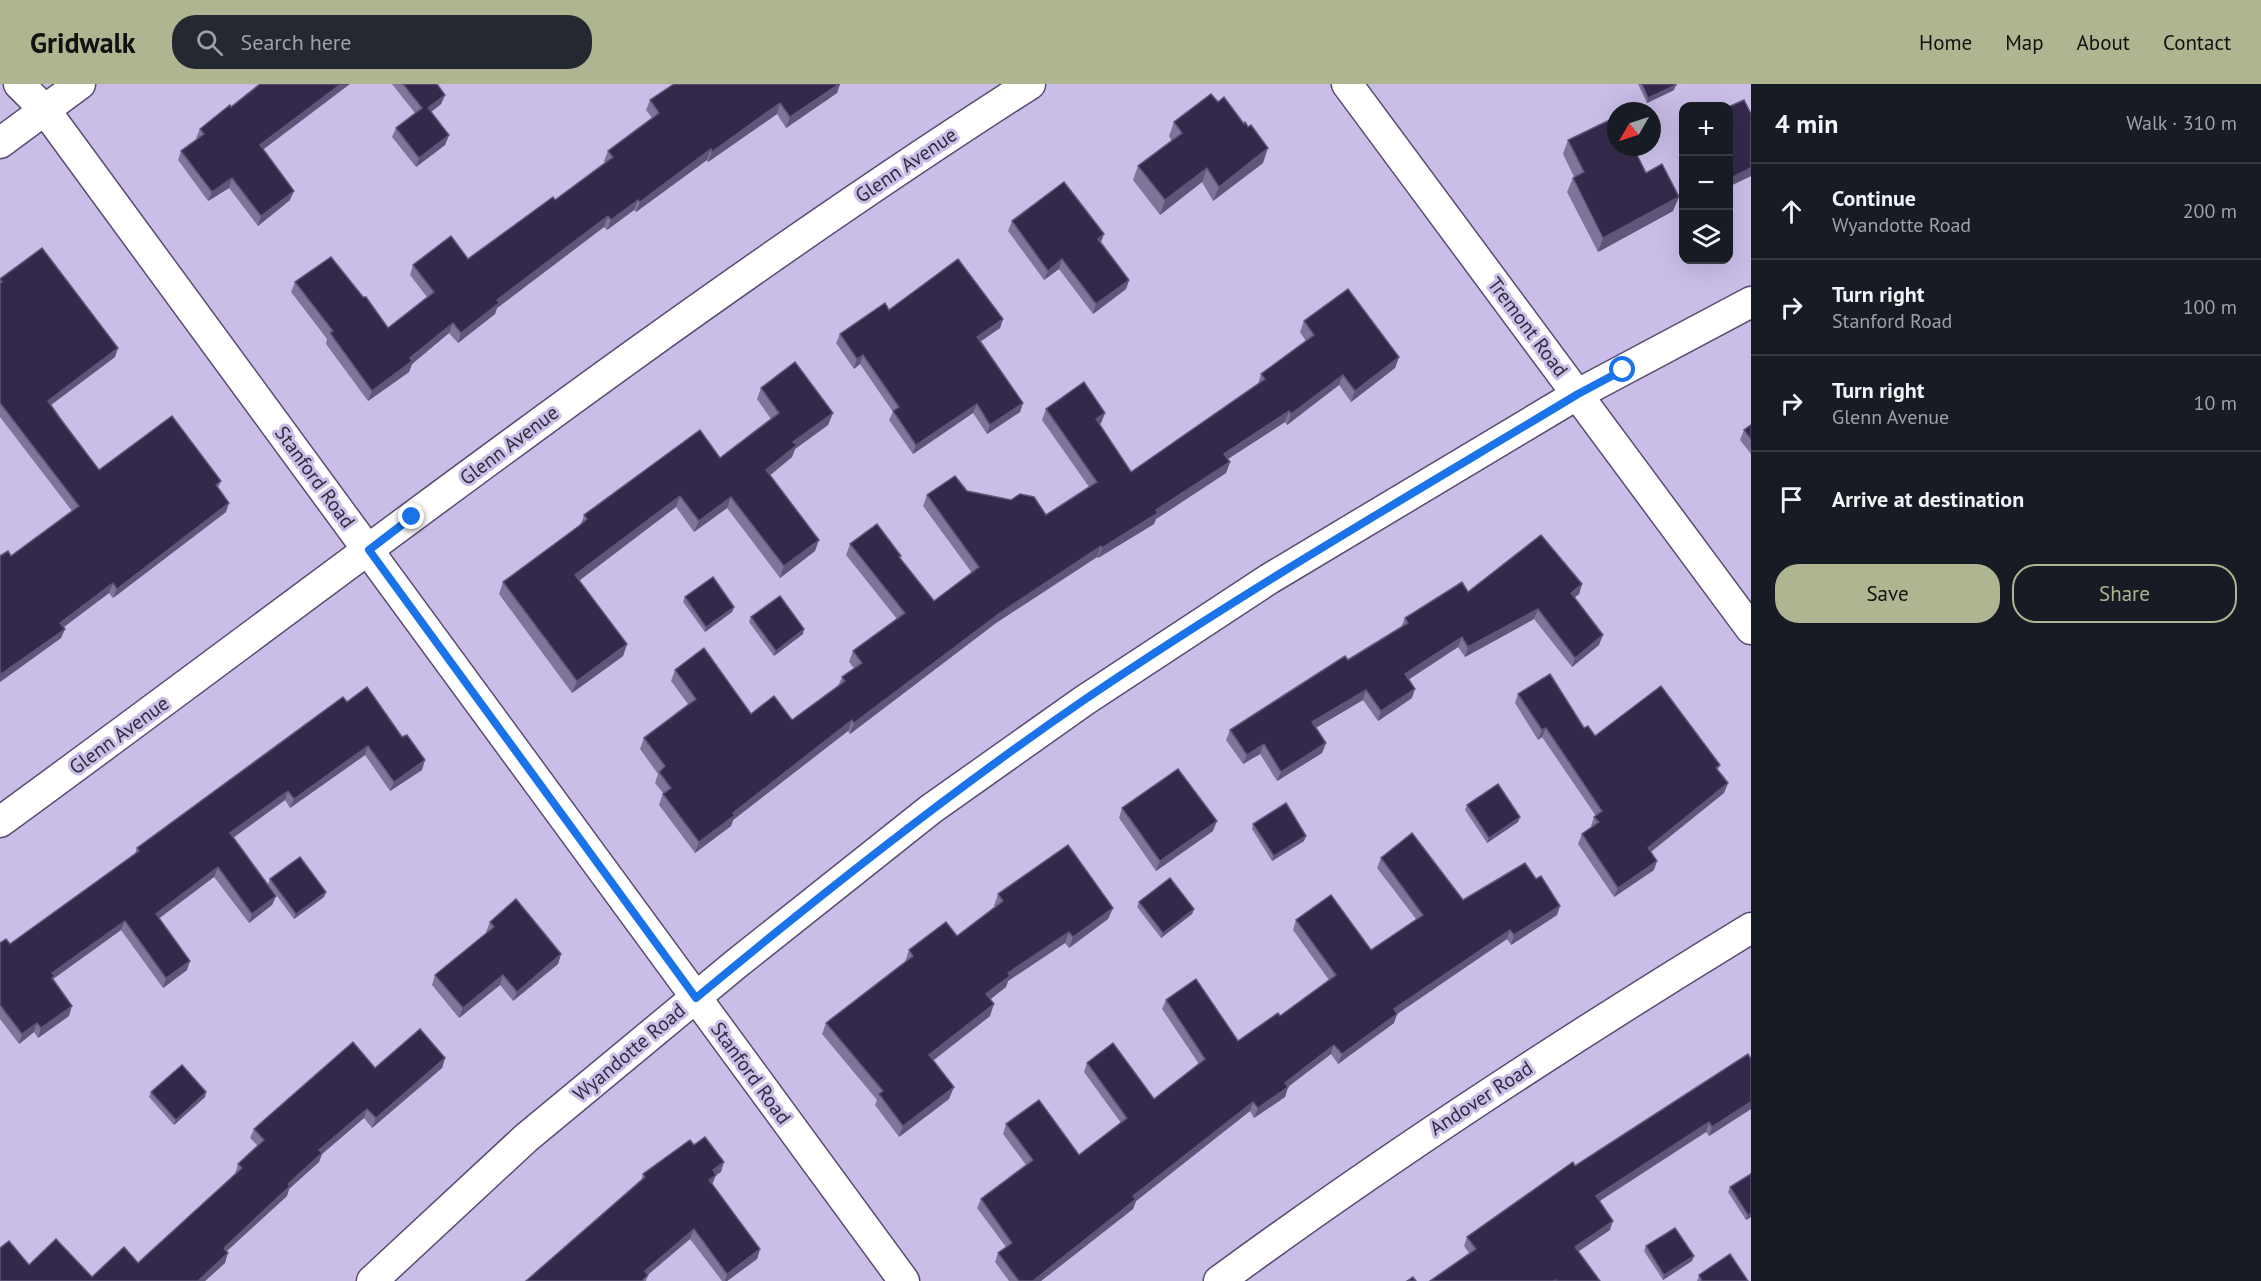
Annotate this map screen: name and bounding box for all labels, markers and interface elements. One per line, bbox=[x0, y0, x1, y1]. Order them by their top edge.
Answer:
search box bbox=[172, 15, 592, 69]
text: Gridwalk bbox=[30, 24, 136, 61]
icon: search bbox=[193, 26, 226, 59]
text: Search here bbox=[241, 28, 352, 56]
text: Home bbox=[1919, 29, 1972, 56]
text: Map bbox=[2005, 29, 2044, 56]
text: About bbox=[2077, 29, 2130, 56]
text: Contact bbox=[2163, 29, 2231, 56]
north arrow bbox=[1607, 102, 1661, 156]
map controls bbox=[1679, 102, 1733, 264]
button: + bbox=[1679, 102, 1733, 156]
text: 4 min bbox=[1775, 107, 1838, 140]
text: Walk · 310 m bbox=[2126, 110, 2237, 136]
street label: Glenn Avenue bbox=[850, 121, 962, 209]
button: − bbox=[1679, 156, 1733, 210]
text: Continue bbox=[1832, 184, 1916, 212]
icon: ahead bbox=[1775, 195, 1808, 228]
text: 200 m bbox=[2183, 198, 2237, 224]
button: layers bbox=[1679, 210, 1733, 264]
text: Wyandotte Road bbox=[1832, 212, 1971, 238]
street label: Tremont Road bbox=[1482, 272, 1574, 382]
text: Turn right bbox=[1832, 280, 1924, 308]
icon: right bbox=[1775, 291, 1808, 324]
text: 100 m bbox=[2183, 294, 2237, 320]
text: Stanford Road bbox=[1832, 308, 1952, 334]
route start bbox=[1609, 356, 1635, 382]
text: Turn right bbox=[1832, 376, 1924, 404]
icon: right bbox=[1775, 387, 1808, 420]
text: 10 m bbox=[2194, 390, 2237, 416]
street label: Glenn Avenue bbox=[454, 399, 564, 491]
text: Glenn Avenue bbox=[1832, 404, 1949, 430]
street label: Stanford Road bbox=[269, 421, 361, 533]
icon: arrive bbox=[1775, 483, 1808, 516]
text: Arrive at destination bbox=[1832, 485, 2024, 513]
route end bbox=[398, 503, 424, 529]
button: Save bbox=[1775, 564, 2000, 623]
button: Share bbox=[2012, 564, 2237, 623]
street label: Glenn Avenue bbox=[64, 690, 174, 780]
street label: Wyandotte Road bbox=[567, 997, 691, 1107]
street label: Stanford Road bbox=[705, 1017, 797, 1129]
street label: Andover Road bbox=[1424, 1055, 1538, 1141]

